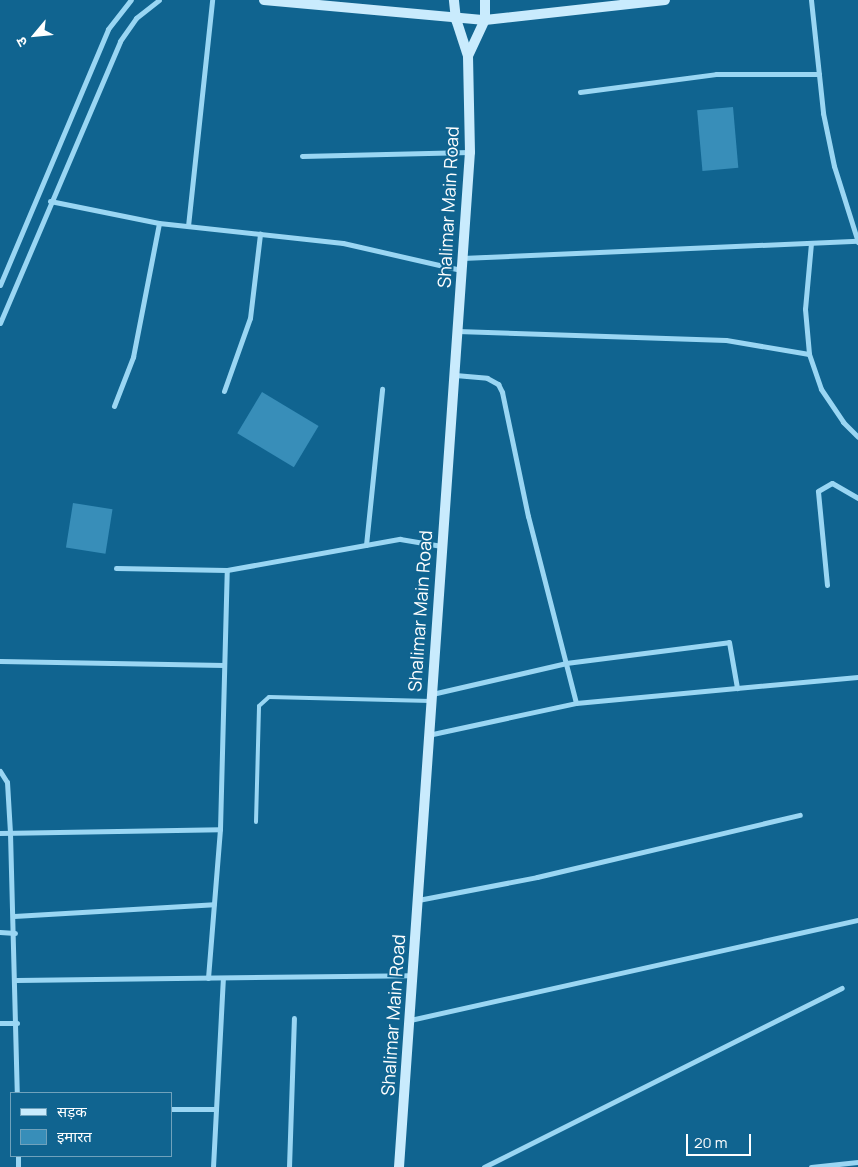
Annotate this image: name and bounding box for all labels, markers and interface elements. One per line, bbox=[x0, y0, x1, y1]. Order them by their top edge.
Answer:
north arrow bbox=[10, 10, 60, 60]
text: उ bbox=[11, 34, 32, 50]
street label: Shalimar Main Road bbox=[433, 126, 463, 288]
street label: Shalimar Main Road bbox=[404, 530, 436, 692]
street label: Shalimar Main Road bbox=[377, 934, 409, 1096]
legend bbox=[10, 1092, 172, 1157]
text: सड़क bbox=[57, 1101, 87, 1122]
scale bar bbox=[688, 1124, 753, 1156]
text: इमारत bbox=[57, 1126, 92, 1147]
text: 20 m bbox=[694, 1132, 727, 1153]

